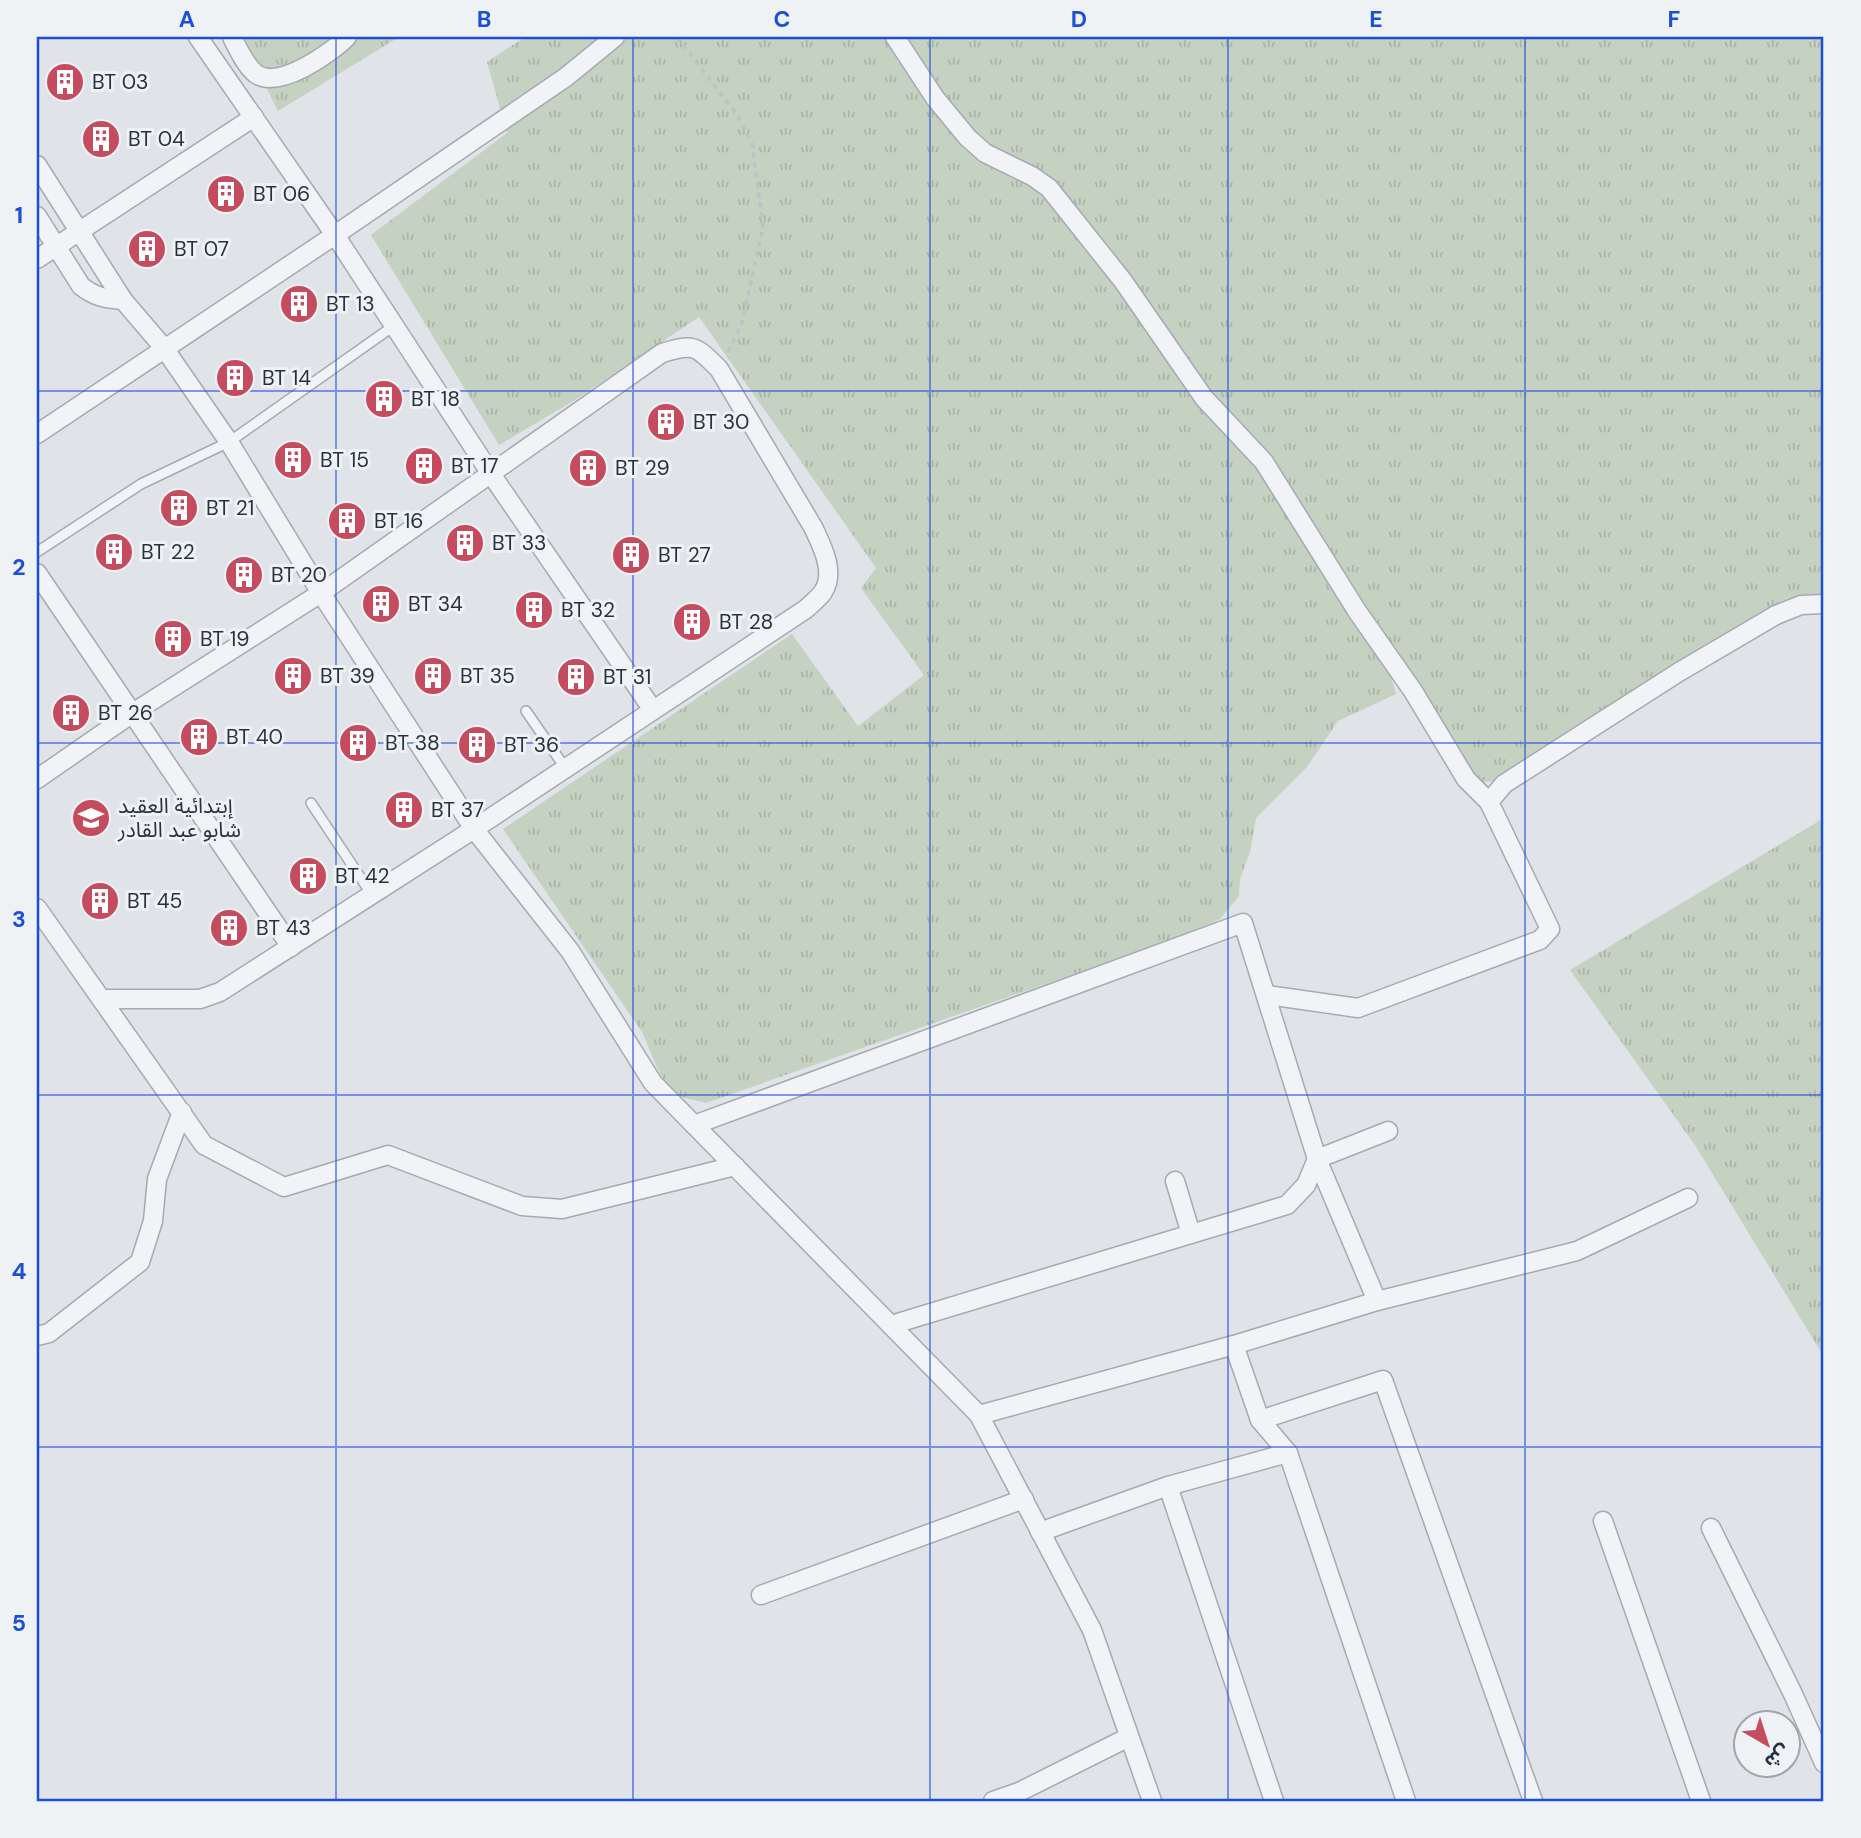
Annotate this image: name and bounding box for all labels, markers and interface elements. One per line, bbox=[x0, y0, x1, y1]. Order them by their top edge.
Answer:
text: A bbox=[179, 4, 195, 34]
text: B bbox=[477, 4, 491, 34]
text: C bbox=[774, 4, 790, 34]
text: D bbox=[1071, 4, 1087, 34]
text: E bbox=[1369, 4, 1383, 34]
text: F bbox=[1668, 4, 1681, 34]
building icon: BT 03 bbox=[44, 61, 86, 103]
place label: BT 03 bbox=[92, 68, 148, 96]
building icon: BT 04 bbox=[80, 118, 122, 160]
place label: BT 04 bbox=[128, 125, 185, 153]
building icon: BT 06 bbox=[205, 173, 247, 215]
place label: BT 06 bbox=[253, 180, 310, 208]
text: 1 bbox=[15, 200, 23, 230]
building icon: BT 07 bbox=[126, 228, 168, 270]
place label: BT 07 bbox=[174, 235, 229, 263]
building icon: BT 13 bbox=[278, 283, 320, 325]
place label: BT 13 bbox=[326, 290, 375, 318]
building icon: BT 14 bbox=[214, 357, 256, 399]
place label: BT 14 bbox=[262, 364, 311, 392]
building icon: BT 18 bbox=[363, 378, 405, 420]
place label: BT 18 bbox=[411, 385, 460, 413]
building icon: BT 30 bbox=[645, 401, 687, 443]
place label: BT 30 bbox=[693, 408, 749, 436]
building icon: BT 15 bbox=[272, 439, 314, 481]
building icon: BT 17 bbox=[403, 445, 445, 487]
place label: BT 15 bbox=[320, 446, 369, 474]
building icon: BT 29 bbox=[567, 447, 609, 489]
place label: BT 17 bbox=[451, 452, 498, 480]
place label: BT 29 bbox=[615, 454, 670, 482]
building icon: BT 21 bbox=[158, 487, 200, 529]
place label: BT 21 bbox=[206, 494, 254, 522]
building icon: BT 16 bbox=[326, 500, 368, 542]
place label: BT 16 bbox=[374, 507, 423, 535]
building icon: BT 33 bbox=[444, 522, 486, 564]
place label: BT 33 bbox=[492, 529, 547, 557]
building icon: BT 22 bbox=[93, 531, 135, 573]
building icon: BT 27 bbox=[610, 534, 652, 576]
place label: BT 22 bbox=[141, 538, 195, 566]
place label: BT 27 bbox=[658, 541, 711, 569]
text: 2 bbox=[12, 552, 26, 582]
building icon: BT 20 bbox=[223, 554, 265, 596]
place label: BT 20 bbox=[271, 561, 327, 589]
building icon: BT 34 bbox=[360, 583, 402, 625]
building icon: BT 32 bbox=[513, 589, 555, 631]
place label: BT 34 bbox=[408, 590, 463, 618]
place label: BT 32 bbox=[561, 596, 615, 624]
building icon: BT 28 bbox=[671, 601, 713, 643]
place label: BT 28 bbox=[719, 608, 773, 636]
building icon: BT 19 bbox=[152, 618, 194, 660]
place label: BT 19 bbox=[200, 625, 249, 653]
building icon: BT 39 bbox=[272, 655, 314, 697]
building icon: BT 35 bbox=[412, 655, 454, 697]
building icon: BT 31 bbox=[555, 656, 597, 698]
place label: BT 39 bbox=[320, 662, 375, 690]
place label: BT 35 bbox=[460, 662, 515, 690]
place label: BT 31 bbox=[603, 663, 651, 691]
building icon: BT 26 bbox=[50, 692, 92, 734]
place label: BT 26 bbox=[98, 699, 153, 727]
building icon: BT 40 bbox=[178, 716, 220, 758]
building icon: BT 38 bbox=[337, 722, 379, 764]
place label: BT 40 bbox=[226, 723, 283, 751]
building icon: BT 36 bbox=[456, 724, 498, 766]
place label: BT 38 bbox=[385, 729, 440, 757]
place label: BT 36 bbox=[504, 731, 559, 759]
building icon: BT 37 bbox=[383, 789, 425, 831]
place label: إبتدائية العقيد شابو عبد القادر bbox=[117, 792, 241, 844]
place label: BT 37 bbox=[431, 796, 484, 824]
school or university icon: إبتدائية العقيد شابو عبد القادر bbox=[70, 797, 112, 839]
building icon: BT 42 bbox=[287, 855, 329, 897]
place label: BT 42 bbox=[335, 862, 390, 890]
building icon: BT 45 bbox=[79, 880, 121, 922]
place label: BT 45 bbox=[127, 887, 182, 915]
text: 3 bbox=[12, 904, 26, 934]
building icon: BT 43 bbox=[208, 907, 250, 949]
place label: BT 43 bbox=[256, 914, 311, 942]
text: 4 bbox=[12, 1256, 27, 1286]
text: 5 bbox=[12, 1608, 26, 1638]
north arrow bbox=[1731, 1708, 1801, 1778]
text: ش bbox=[1759, 1739, 1795, 1775]

